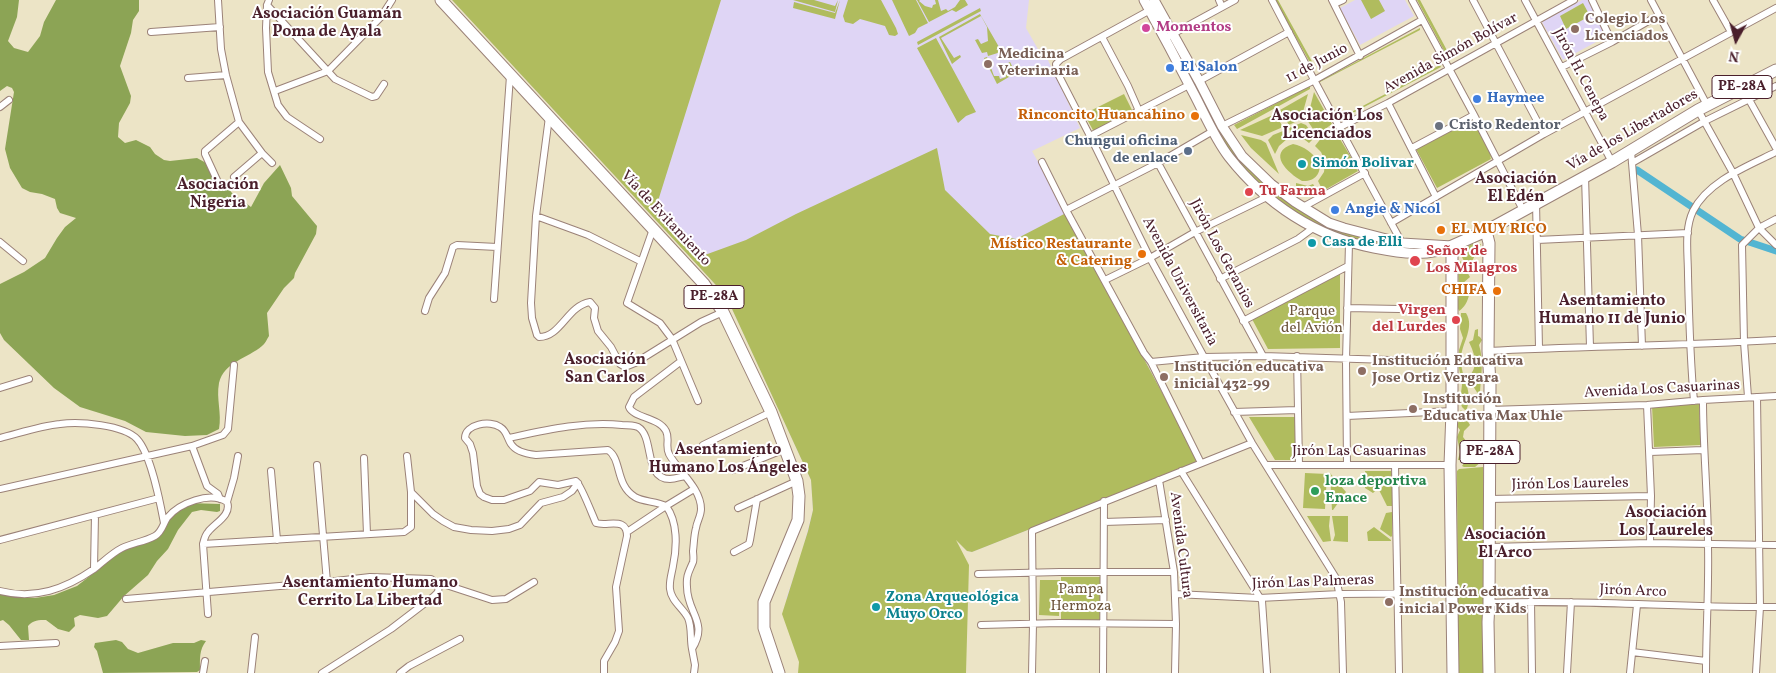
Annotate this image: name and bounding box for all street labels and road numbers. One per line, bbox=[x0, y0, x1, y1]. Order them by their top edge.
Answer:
street label: Avenida Simón Bolívar bbox=[1381, 10, 1521, 98]
street label: Jirón H. Cenepa bbox=[1548, 26, 1612, 124]
street label: 11 de Junio bbox=[1283, 40, 1351, 88]
road number: PE-28A bbox=[1712, 75, 1772, 98]
street label: Vía de los Libertadores bbox=[1564, 86, 1702, 176]
street label: Vía de Evitamiento bbox=[616, 167, 714, 271]
street label: Jirón Los Geranios bbox=[1185, 196, 1257, 312]
street label: Avenida Universitaria bbox=[1137, 214, 1221, 350]
road number: PE-28A bbox=[684, 286, 744, 308]
street label: Avenida Los Casuarinas bbox=[1584, 377, 1740, 403]
road number: PE-28A bbox=[1460, 441, 1520, 464]
street label: Jirón Las Casuarinas bbox=[1292, 443, 1426, 461]
street label: Jirón Los Laureles bbox=[1511, 475, 1629, 495]
street label: Avenida Cultura bbox=[1165, 491, 1195, 599]
street label: Jirón Las Palmeras bbox=[1252, 572, 1374, 594]
street label: Jirón Arco bbox=[1599, 582, 1667, 602]

